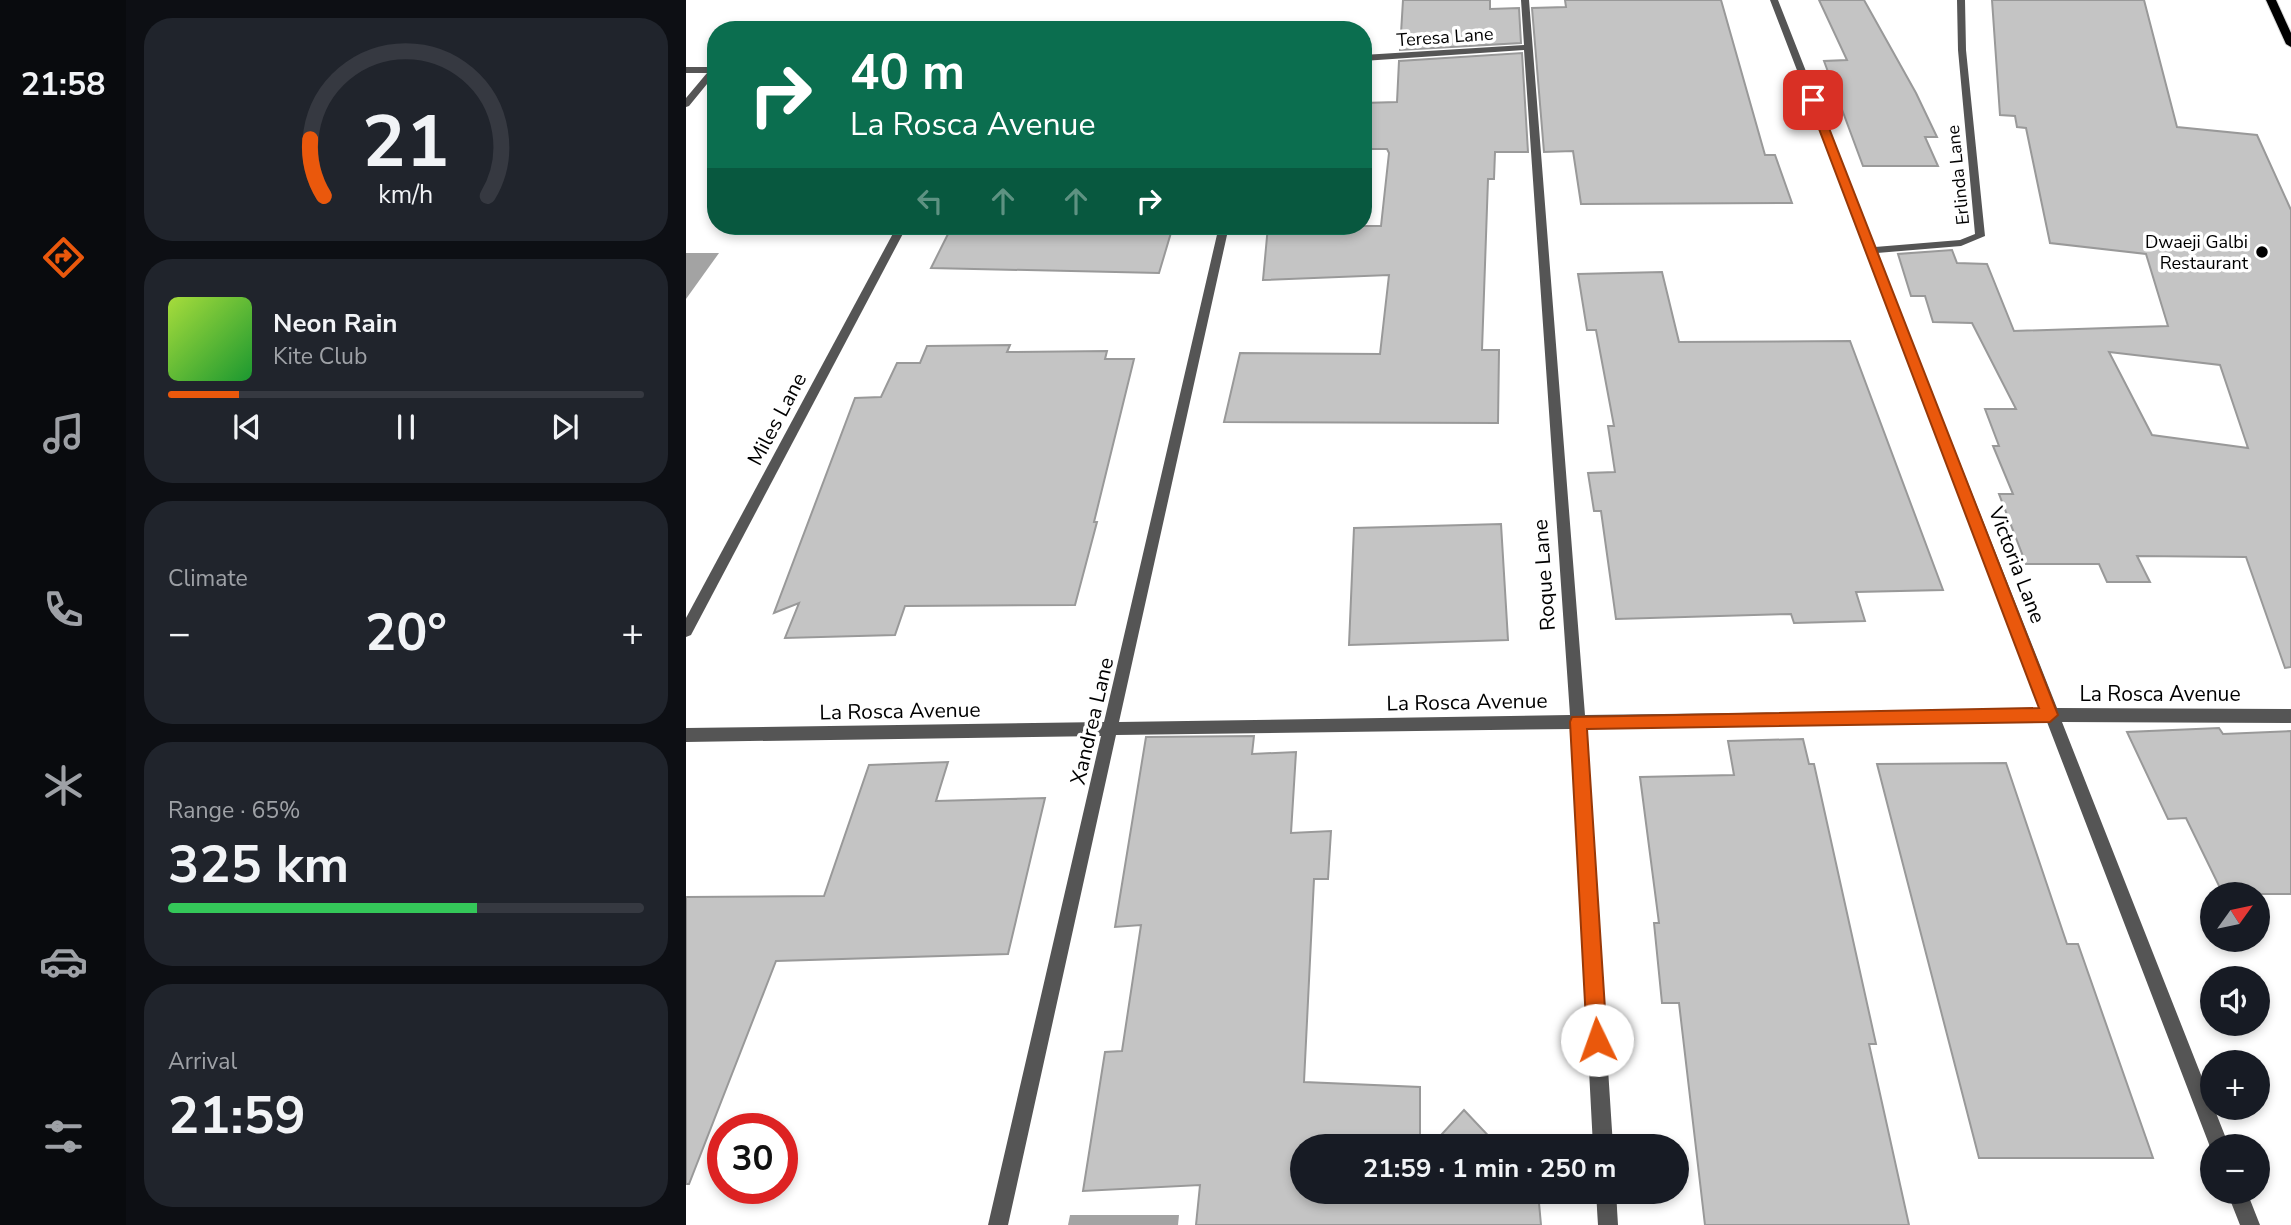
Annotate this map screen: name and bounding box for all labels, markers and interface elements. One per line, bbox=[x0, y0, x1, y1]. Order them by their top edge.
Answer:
street label: Teresa Lane bbox=[1396, 22, 1494, 52]
text: 40 m bbox=[850, 39, 965, 106]
icon: right bbox=[735, 49, 826, 140]
text: 21:58 bbox=[21, 63, 105, 106]
pin bbox=[1783, 70, 1843, 130]
icon: arrive bbox=[1794, 81, 1832, 119]
text: 21 bbox=[362, 92, 450, 192]
text: La Rosca Avenue bbox=[850, 103, 1096, 146]
street label: Erlinda Lane bbox=[1941, 124, 1975, 226]
text: km/h bbox=[378, 178, 434, 212]
icon: left bbox=[911, 182, 949, 220]
icon: ahead bbox=[984, 182, 1022, 220]
icon: ahead bbox=[1057, 182, 1095, 220]
icon: right bbox=[1130, 182, 1168, 220]
place label: Dwaeji Galbi Restaurant bbox=[2145, 230, 2249, 275]
icon: directions bbox=[39, 233, 88, 282]
marker: Dwaeji Galbi Restaurant bbox=[2254, 244, 2270, 260]
text: Neon Rain bbox=[273, 306, 398, 341]
text: Kite Club bbox=[273, 341, 367, 372]
street label: Miles Lane bbox=[741, 368, 813, 470]
icon: previous bbox=[228, 408, 266, 446]
icon: pause bbox=[387, 408, 425, 446]
icon: next bbox=[546, 408, 584, 446]
icon: music bbox=[39, 409, 88, 458]
street label: Victoria Lane bbox=[1982, 502, 2052, 627]
street label: Roque Lane bbox=[1526, 518, 1562, 632]
text: Climate bbox=[168, 563, 248, 594]
icon: phone bbox=[39, 585, 88, 634]
text: 20° bbox=[365, 597, 447, 668]
text: − bbox=[168, 608, 191, 659]
text: + bbox=[621, 608, 644, 659]
street label: Xandrea Lane bbox=[1064, 655, 1120, 787]
street label: La Rosca Avenue bbox=[2079, 680, 2241, 708]
street label: La Rosca Avenue bbox=[1386, 687, 1548, 717]
street label: La Rosca Avenue bbox=[819, 696, 981, 726]
icon: climate bbox=[39, 761, 88, 810]
text: Range · 65% bbox=[168, 795, 300, 826]
text: 325 km bbox=[168, 829, 349, 900]
north arrow bbox=[2200, 882, 2270, 952]
map controls bbox=[2200, 882, 2270, 1204]
icon: car bbox=[39, 937, 88, 986]
button: sound bbox=[2200, 966, 2270, 1036]
position arrow bbox=[1560, 1003, 1634, 1077]
text: Arrival bbox=[168, 1046, 237, 1077]
button: + bbox=[2200, 1050, 2270, 1120]
text: 21:59 bbox=[168, 1080, 306, 1151]
icon: filters bbox=[39, 1112, 88, 1161]
speed limit sign: 30 bbox=[707, 1113, 798, 1204]
button: − bbox=[2200, 1134, 2270, 1204]
text: 21:59 · 1 min · 250 m bbox=[1363, 1151, 1616, 1186]

